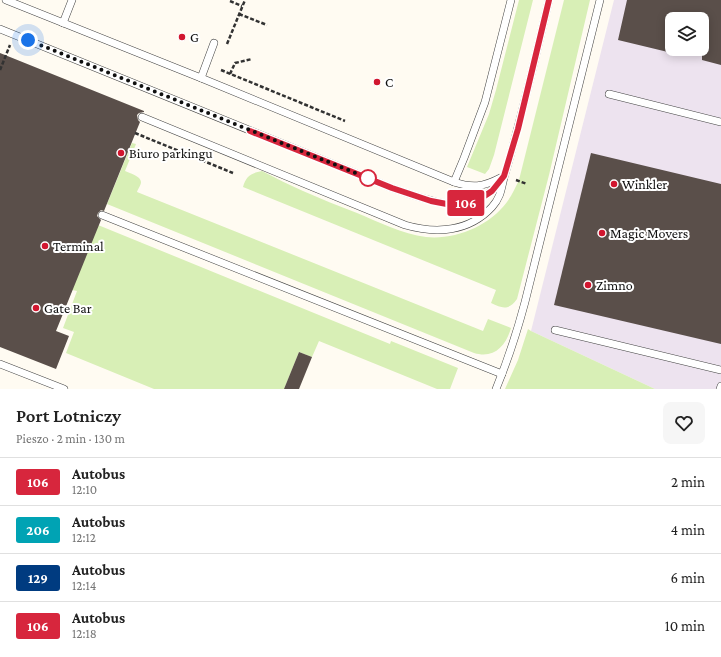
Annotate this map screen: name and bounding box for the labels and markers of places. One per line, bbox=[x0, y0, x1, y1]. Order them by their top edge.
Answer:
place label: G bbox=[190, 29, 199, 45]
marker: G bbox=[177, 32, 187, 42]
place label: C bbox=[385, 74, 393, 90]
marker: C bbox=[372, 77, 382, 87]
place label: Biuro parkingu bbox=[129, 145, 213, 161]
marker: Biuro parkingu bbox=[116, 148, 126, 158]
unlabelled marker bbox=[359, 169, 377, 187]
place label: Winkler bbox=[622, 176, 667, 192]
marker: Winkler bbox=[609, 179, 619, 189]
place label: Magic Movers bbox=[610, 225, 688, 241]
marker: Magic Movers bbox=[597, 228, 607, 238]
place label: Terminal bbox=[53, 238, 104, 254]
marker: Terminal bbox=[40, 241, 50, 251]
place label: Zimno bbox=[596, 277, 633, 293]
marker: Zimno bbox=[583, 280, 593, 290]
place label: Gate Bar bbox=[44, 300, 92, 316]
marker: Gate Bar bbox=[31, 303, 41, 313]

